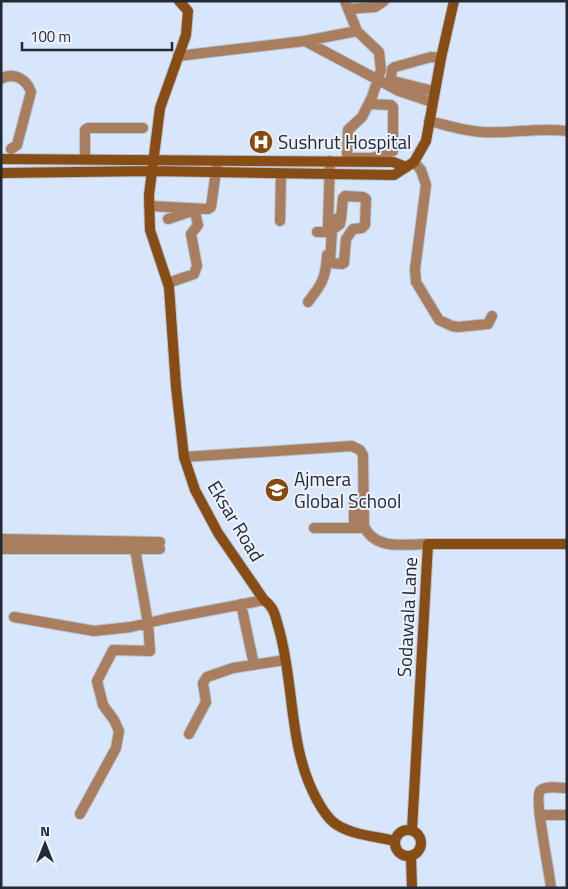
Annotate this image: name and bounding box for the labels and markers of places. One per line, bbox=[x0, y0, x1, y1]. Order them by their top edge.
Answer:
place label: Sushrut Hospital bbox=[278, 127, 411, 156]
hospital icon: Sushrut Hospital bbox=[248, 129, 274, 155]
place label: Ajmera Global School bbox=[294, 464, 401, 515]
school or university icon: Ajmera Global School bbox=[264, 477, 290, 503]

